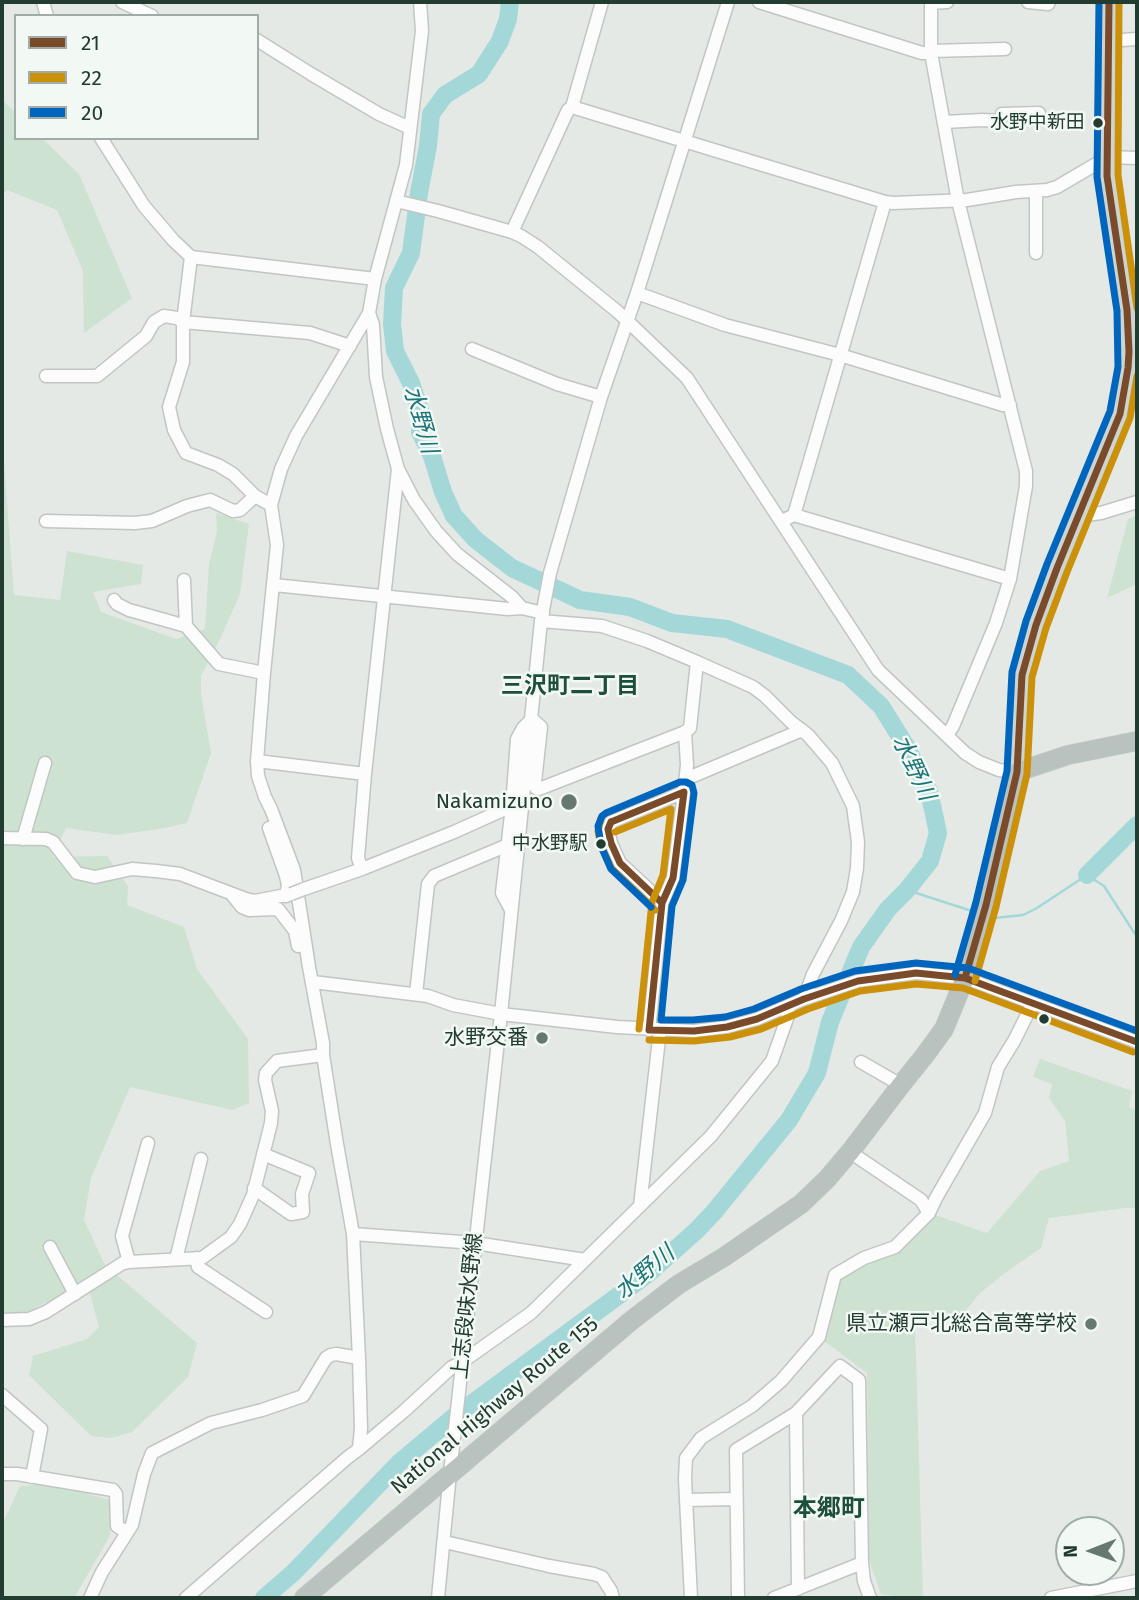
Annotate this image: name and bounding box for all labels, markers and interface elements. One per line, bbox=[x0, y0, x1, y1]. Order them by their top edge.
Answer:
legend bbox=[14, 14, 259, 140]
text: 21 bbox=[81, 30, 100, 56]
text: 22 bbox=[81, 65, 102, 91]
text: 20 bbox=[81, 100, 103, 126]
place label: 水野中新田 bbox=[990, 112, 1085, 134]
marker: 水野中新田 bbox=[1091, 116, 1105, 130]
water label: 水野川 bbox=[397, 383, 443, 457]
district label: 三沢町二丁目 bbox=[501, 673, 639, 701]
water label: 水野川 bbox=[886, 731, 940, 805]
place label: Nakamizuno bbox=[436, 789, 553, 815]
marker: Nakamizuno bbox=[559, 792, 579, 812]
place label: 中水野駅 bbox=[512, 833, 588, 855]
marker: 中水野駅 bbox=[594, 837, 608, 851]
unlabelled marker bbox=[1037, 1012, 1051, 1026]
place label: 水野交番 bbox=[444, 1025, 528, 1051]
marker: 水野交番 bbox=[534, 1030, 550, 1046]
street label: 上志段味水野線 bbox=[448, 1232, 488, 1380]
water label: 水野川 bbox=[610, 1240, 680, 1306]
place label: 県立瀬戸北総合高等学校 bbox=[846, 1311, 1077, 1337]
street label: National Highway Route 155 bbox=[386, 1312, 604, 1500]
marker: 県立瀬戸北総合高等学校 bbox=[1083, 1316, 1099, 1332]
district label: 本郷町 bbox=[793, 1495, 865, 1523]
north arrow bbox=[1055, 1516, 1125, 1586]
text: N bbox=[1059, 1545, 1082, 1558]

